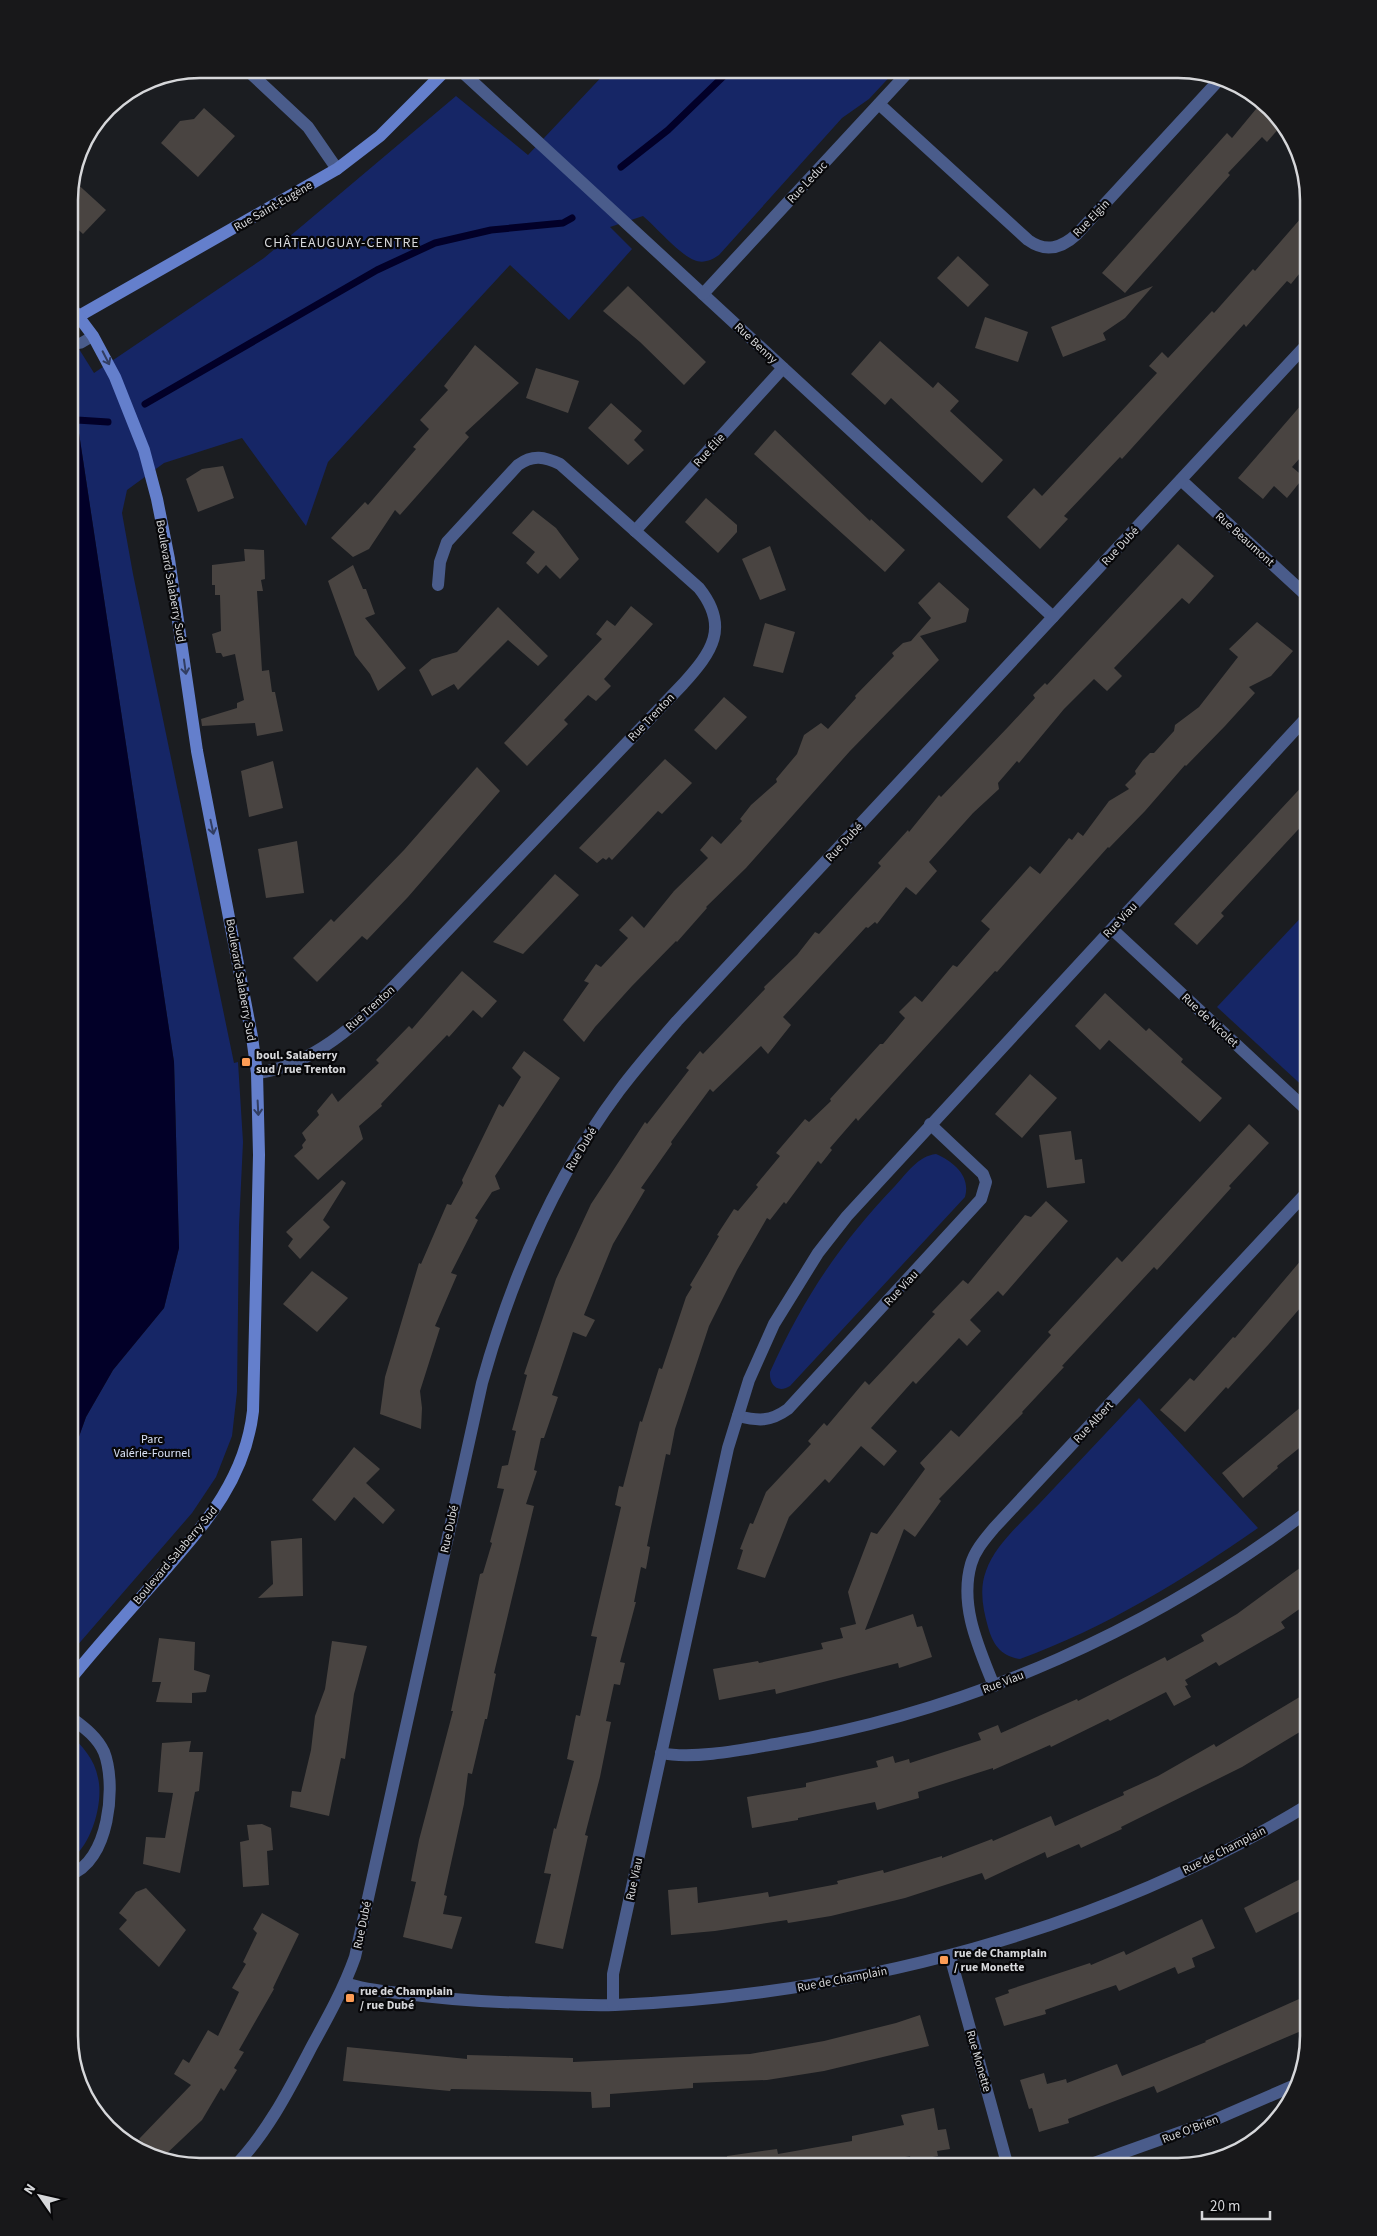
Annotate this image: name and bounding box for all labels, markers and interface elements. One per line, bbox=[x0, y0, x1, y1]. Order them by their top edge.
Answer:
street label: Rue Leduc bbox=[783, 157, 832, 207]
street label: Rue Saint-Eugène bbox=[231, 177, 316, 236]
street label: Rue Elgin bbox=[1069, 196, 1114, 241]
district label: CHÂTEAUGUAY-CENTRE bbox=[264, 233, 420, 253]
street label: Rue Benny bbox=[730, 319, 781, 368]
one-way arrow bbox=[101, 351, 111, 366]
street label: Rue Élie bbox=[690, 430, 729, 471]
street label: Rue Beaumont bbox=[1211, 508, 1278, 571]
street label: Boulevard Salaberry Sud bbox=[151, 519, 190, 644]
street label: Rue Dubé bbox=[1098, 523, 1143, 570]
one-way arrow bbox=[180, 658, 190, 674]
street label: Rue Trenton bbox=[624, 689, 679, 745]
one-way arrow bbox=[208, 819, 217, 835]
street label: Rue Dubé bbox=[822, 819, 867, 866]
street label: Rue Viau bbox=[1099, 899, 1141, 942]
street label: Boulevard Salaberry Sud bbox=[221, 918, 260, 1043]
street label: Rue Trenton bbox=[342, 982, 399, 1035]
street label: Rue de Nicolet bbox=[1177, 990, 1242, 1051]
place label: boul. Salaberry sud / rue Trenton bbox=[256, 1047, 346, 1078]
marker: boul. Salaberry sud / rue Trenton bbox=[240, 1056, 252, 1068]
one-way arrow bbox=[254, 1100, 263, 1116]
street label: Rue Dubé bbox=[562, 1124, 601, 1174]
street label: Rue Viau bbox=[880, 1267, 922, 1310]
street label: Rue Albert bbox=[1069, 1397, 1117, 1447]
park label: Parc Valérie-Fournel bbox=[114, 1431, 190, 1462]
street label: Boulevard Salaberry Sud bbox=[129, 1502, 222, 1608]
street label: Rue Dubé bbox=[436, 1504, 463, 1554]
street label: Rue Viau bbox=[980, 1667, 1026, 1698]
street label: Rue de Champlain bbox=[1180, 1822, 1269, 1879]
street label: Rue Viau bbox=[622, 1856, 647, 1902]
street label: Rue Dubé bbox=[349, 1900, 376, 1950]
place label: rue de Champlain / rue Monette bbox=[954, 1945, 1047, 1976]
marker: rue de Champlain / rue Monette bbox=[938, 1954, 950, 1966]
street label: Rue de Champlain bbox=[796, 1962, 889, 1997]
place label: rue de Champlain / rue Dubé bbox=[360, 1983, 453, 2014]
marker: rue de Champlain / rue Dubé bbox=[344, 1992, 356, 2004]
street label: Rue Monette bbox=[962, 2029, 995, 2094]
street label: Rue O'Brien bbox=[1159, 2111, 1221, 2148]
north arrow bbox=[15, 2171, 65, 2221]
text: N bbox=[19, 2180, 41, 2199]
scale bar bbox=[1202, 2188, 1270, 2220]
text: 20 m bbox=[1210, 2196, 1240, 2217]

